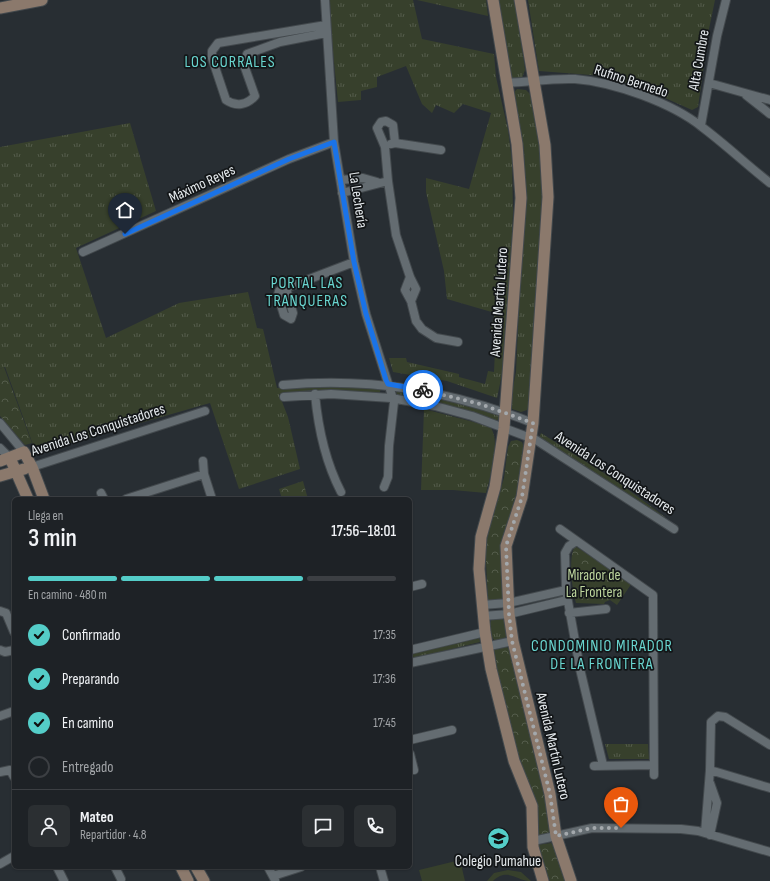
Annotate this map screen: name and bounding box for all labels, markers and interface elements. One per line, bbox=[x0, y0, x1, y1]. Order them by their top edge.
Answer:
street label: Alta Cumbre bbox=[684, 28, 714, 93]
district label: LOS CORRALES bbox=[184, 53, 276, 72]
street label: Rufino Bernedo bbox=[592, 60, 670, 102]
street label: Máximo Reyes bbox=[166, 160, 238, 208]
street label: La Lechería bbox=[344, 171, 372, 230]
pin bbox=[108, 193, 142, 234]
icon: home bbox=[114, 199, 136, 221]
street label: Avenida Martín Lutero bbox=[486, 247, 512, 358]
district label: PORTAL LAS TRANQUERAS bbox=[266, 274, 348, 311]
courier bbox=[403, 370, 443, 410]
icon: bike bbox=[412, 379, 434, 401]
street label: Avenida Los Conquistadores bbox=[28, 399, 167, 461]
street label: Avenida Los Conquistadores bbox=[550, 426, 679, 519]
text: Llega en bbox=[28, 508, 63, 524]
text: 17:56–18:01 bbox=[331, 522, 396, 541]
text: 3 min bbox=[28, 523, 77, 554]
park label: Mirador de La Frontera bbox=[566, 566, 622, 602]
text: En camino · 480 m bbox=[28, 587, 107, 603]
icon: check bbox=[28, 624, 50, 646]
text: Confirmado bbox=[62, 626, 121, 645]
text: 17:35 bbox=[373, 627, 396, 643]
district label: CONDOMINIO MIRADOR DE LA FRONTERA bbox=[531, 637, 673, 674]
icon: check bbox=[28, 668, 50, 690]
text: Preparando bbox=[62, 670, 119, 689]
text: 17:36 bbox=[373, 671, 396, 687]
street label: Avenida Martín Lutero bbox=[531, 690, 575, 801]
icon: check bbox=[28, 712, 50, 734]
text: En camino bbox=[62, 714, 114, 733]
text: 17:45 bbox=[373, 715, 396, 731]
text: Entregado bbox=[62, 758, 113, 777]
pin bbox=[604, 787, 638, 828]
icon: bag bbox=[610, 793, 632, 815]
button: person bbox=[28, 805, 70, 847]
button: chat bbox=[302, 805, 344, 847]
button: phone bbox=[354, 805, 396, 847]
text: Mateo bbox=[80, 808, 113, 827]
school or university icon: Colegio Pumahue bbox=[485, 825, 511, 851]
text: Repartidor · 4.8 bbox=[80, 827, 147, 843]
place label: Colegio Pumahue bbox=[455, 852, 541, 871]

